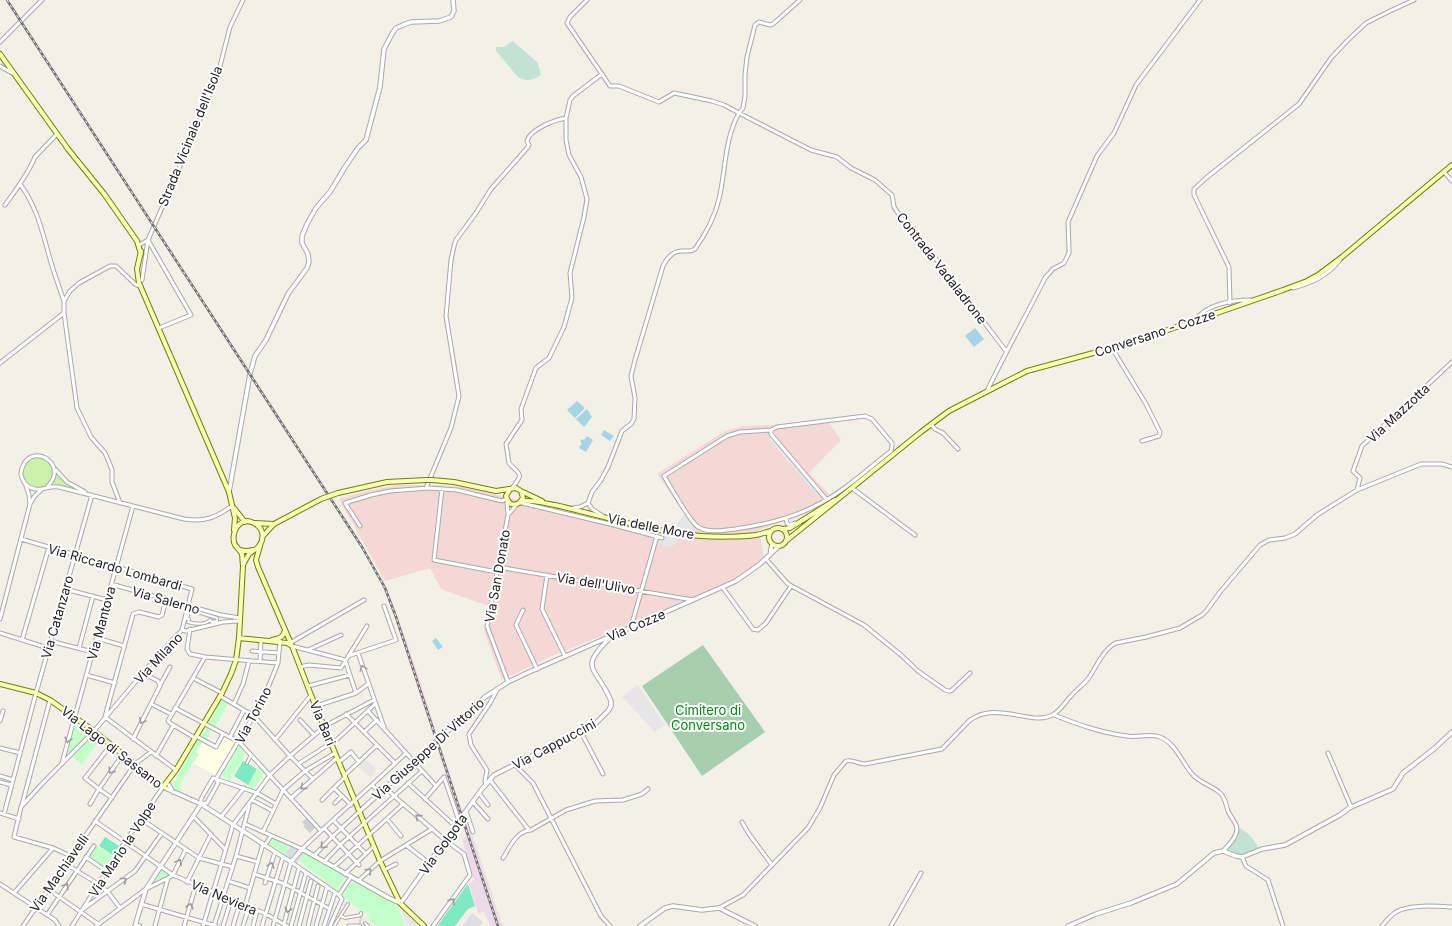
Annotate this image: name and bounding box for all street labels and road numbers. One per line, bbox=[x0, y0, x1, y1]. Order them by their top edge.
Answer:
street label: Strada Vicinale dell'Isola bbox=[154, 63, 226, 209]
street label: Contrada Vadaladrone bbox=[893, 209, 991, 327]
street label: Conversano - Cozze bbox=[1093, 306, 1217, 360]
street label: Via Mazzotta bbox=[1363, 380, 1433, 446]
street label: Via delle More bbox=[606, 510, 696, 542]
street label: Via San Donato bbox=[481, 528, 513, 624]
street label: Via Riccardo Lombardi bbox=[46, 540, 184, 594]
street label: Via dell'Ulivo bbox=[555, 569, 637, 597]
street label: Via Catanzaro bbox=[37, 573, 77, 661]
street label: Via Salerno bbox=[130, 583, 202, 617]
street label: Via Mantova bbox=[83, 584, 119, 662]
street label: Via Cozze bbox=[604, 606, 668, 644]
street label: Via Milano bbox=[130, 629, 186, 687]
street label: Via Torino bbox=[231, 684, 275, 746]
street label: Via Giuseppe Di Vittorio bbox=[369, 694, 488, 804]
street label: Via Bari bbox=[306, 698, 340, 748]
street label: Via Lago di Sassano bbox=[58, 703, 166, 792]
street label: Via Cappuccini bbox=[509, 715, 599, 773]
street label: Via Mario la Volpe bbox=[85, 798, 159, 900]
street label: Via Golgota bbox=[416, 811, 470, 877]
street label: Via Machiavelli bbox=[26, 831, 92, 915]
street label: Via Neviera bbox=[188, 876, 260, 918]

